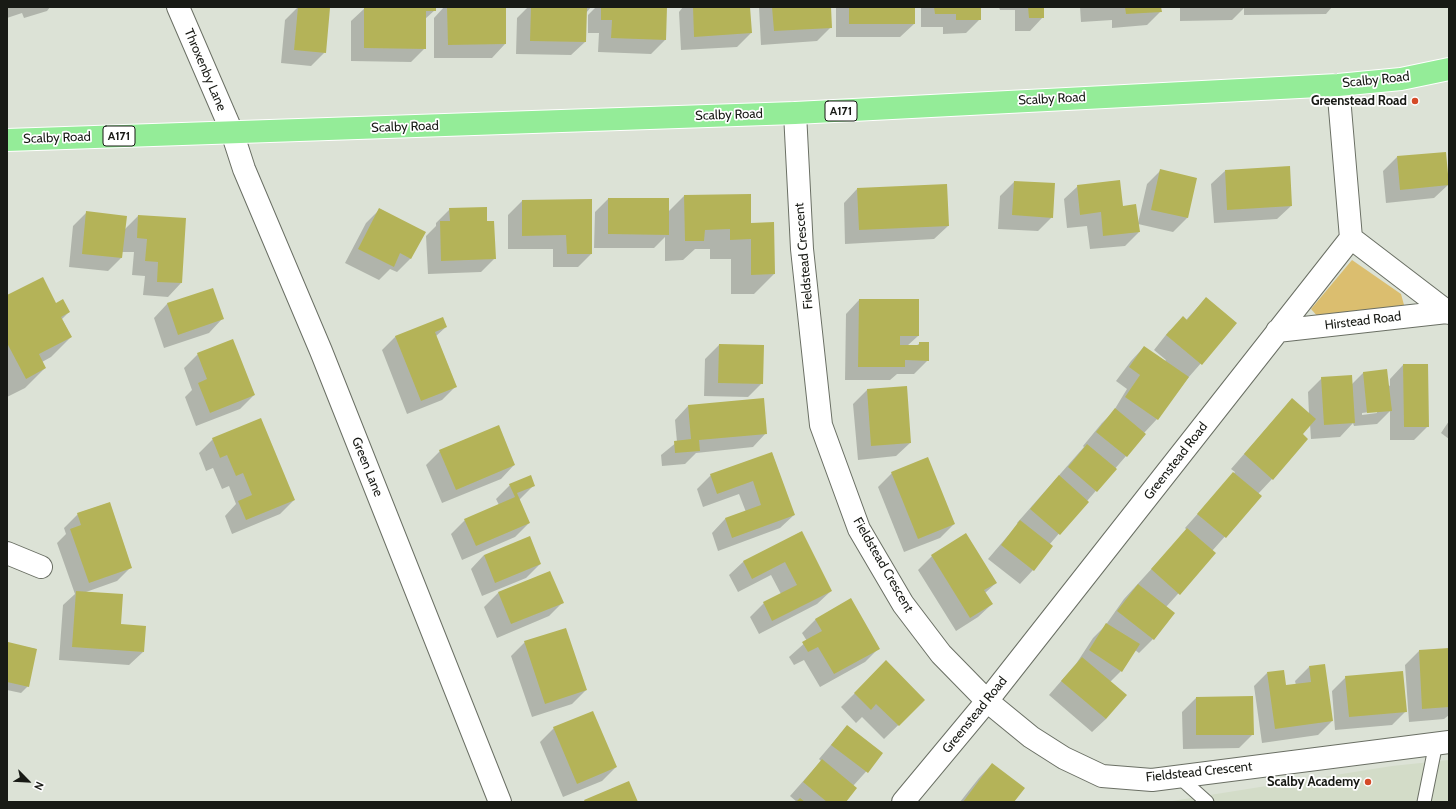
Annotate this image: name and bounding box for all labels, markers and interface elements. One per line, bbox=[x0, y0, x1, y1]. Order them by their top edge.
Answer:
street label: Throxenby Lane bbox=[181, 27, 229, 113]
street label: Scalby Road bbox=[1342, 69, 1410, 91]
street label: Scalby Road bbox=[1018, 89, 1086, 109]
place label: Greenstead Road bbox=[1311, 93, 1407, 109]
marker: Greenstead Road bbox=[1410, 96, 1420, 106]
road number: A171 bbox=[825, 101, 857, 121]
street label: Scalby Road bbox=[695, 106, 763, 124]
street label: Scalby Road bbox=[371, 118, 439, 136]
road number: A171 bbox=[103, 126, 135, 146]
street label: Scalby Road bbox=[23, 129, 91, 147]
street label: Fieldstead Crescent bbox=[792, 202, 816, 310]
street label: Hirstead Road bbox=[1324, 309, 1402, 333]
street label: Greenstead Road bbox=[1141, 419, 1211, 503]
street label: Green Lane bbox=[348, 435, 386, 499]
street label: Fieldstead Crescent bbox=[849, 515, 917, 615]
street label: Greenstead Road bbox=[939, 674, 1011, 756]
street label: Fieldstead Crescent bbox=[1145, 759, 1253, 785]
north arrow bbox=[8, 761, 48, 801]
place label: Scalby Academy bbox=[1267, 774, 1360, 790]
marker: Scalby Academy bbox=[1363, 777, 1373, 787]
text: N bbox=[31, 779, 47, 792]

